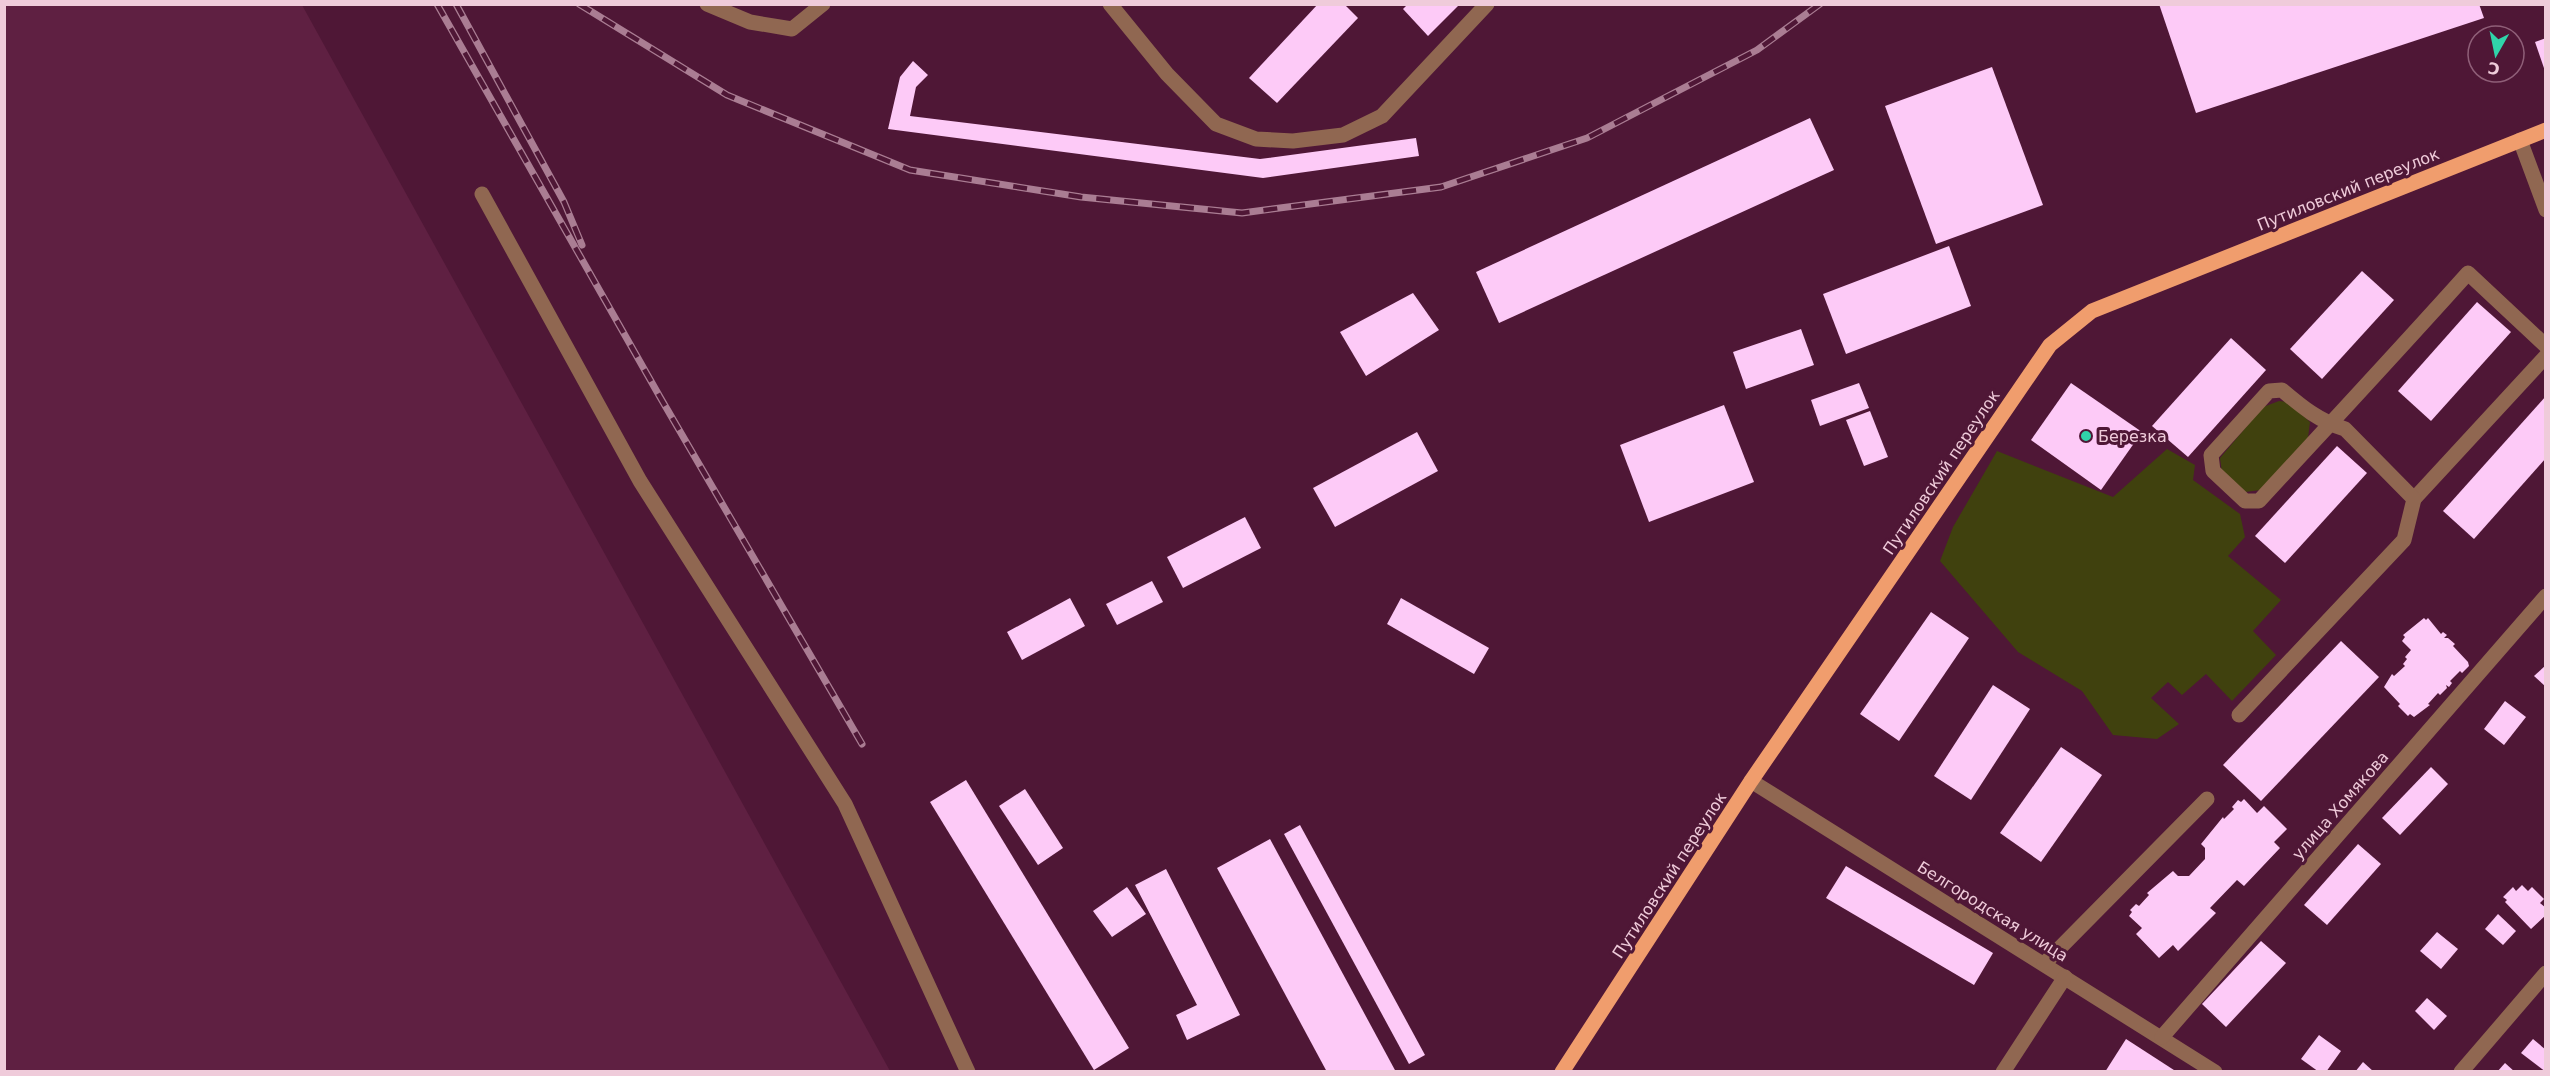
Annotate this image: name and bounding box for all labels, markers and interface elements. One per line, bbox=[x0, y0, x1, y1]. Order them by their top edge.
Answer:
north arrow bbox=[2466, 24, 2526, 84]
text: С bbox=[2486, 58, 2501, 79]
street label: Путиловский переулок bbox=[2254, 144, 2442, 235]
street label: Путиловский переулок bbox=[1879, 386, 2004, 558]
place label: Березка bbox=[2098, 427, 2167, 446]
marker: Березка bbox=[2079, 429, 2093, 443]
street label: улица Хомякова bbox=[2288, 747, 2392, 863]
street label: Путиловский переулок bbox=[1608, 788, 1731, 962]
street label: Белгородская улица bbox=[1914, 857, 2072, 966]

